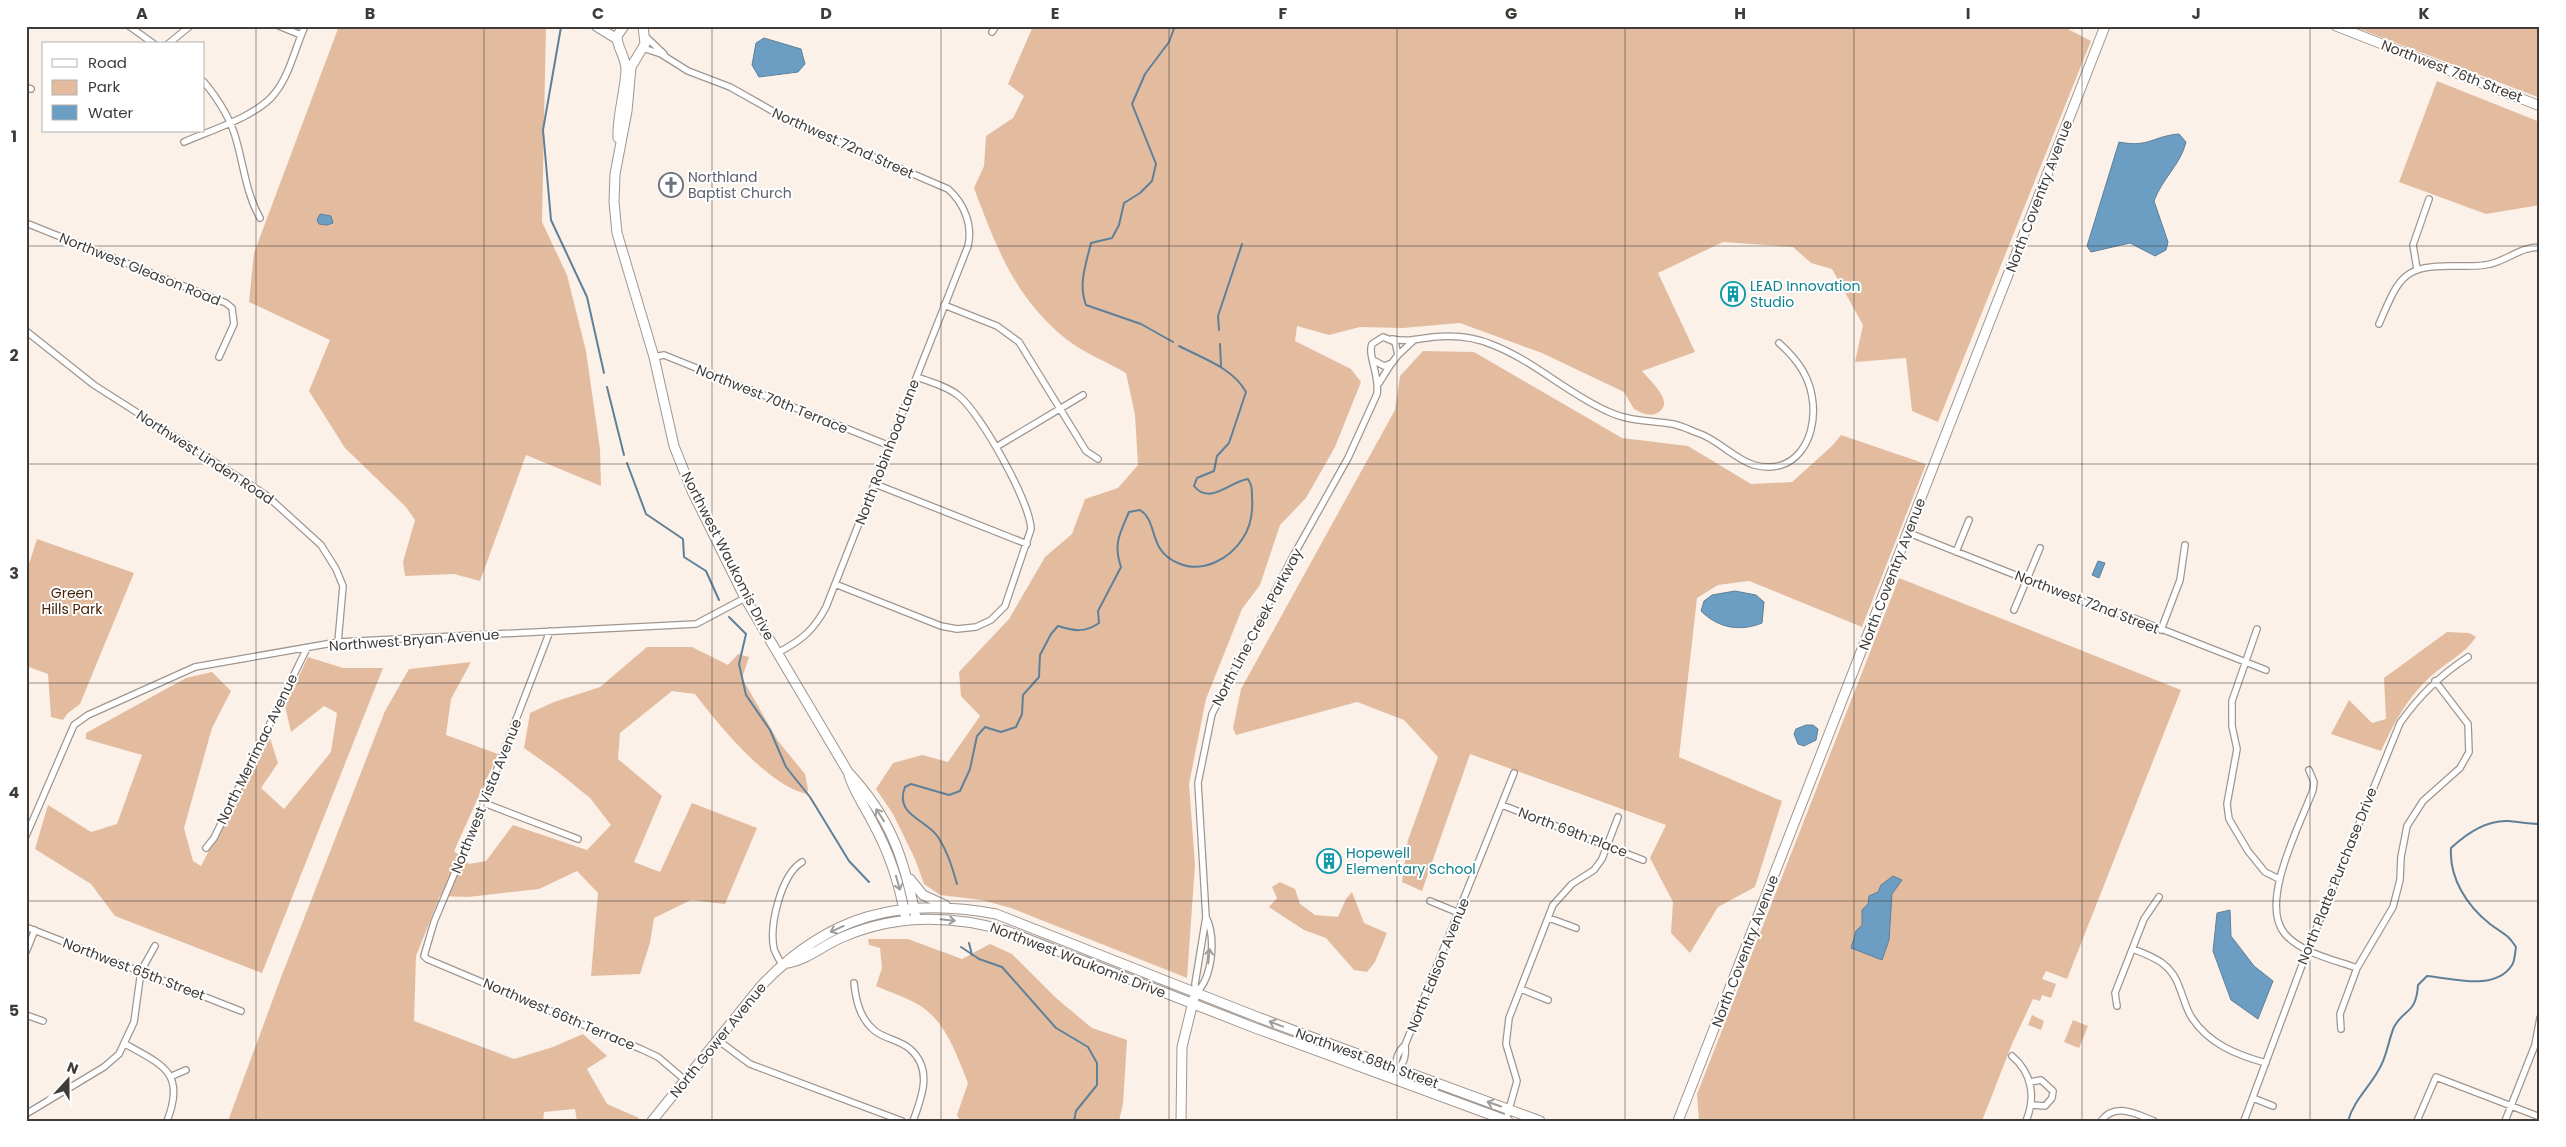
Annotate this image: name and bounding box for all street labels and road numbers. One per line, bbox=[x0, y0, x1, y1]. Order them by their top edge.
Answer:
street label: Northwest 76th Street bbox=[2379, 35, 2525, 107]
street label: Northwest 72nd Street bbox=[769, 103, 917, 183]
street label: North Coventry Avenue bbox=[2001, 117, 2077, 275]
street label: Northwest Gleason Road bbox=[56, 227, 224, 311]
street label: Northwest 70th Terrace bbox=[693, 359, 851, 439]
street label: North Robinhood Lane bbox=[850, 376, 924, 528]
street label: Northwest Linden Road bbox=[132, 405, 278, 509]
street label: Northwest Waukomis Drive bbox=[677, 468, 779, 644]
street label: North Coventry Avenue bbox=[1854, 495, 1930, 653]
street label: North Line Creek Parkway bbox=[1207, 545, 1307, 709]
street label: Northwest 72nd Street bbox=[2012, 565, 2162, 639]
street label: Northwest Bryan Avenue bbox=[328, 624, 500, 656]
street label: North Merrimac Avenue bbox=[212, 670, 302, 828]
street label: Northwest Vista Avenue bbox=[446, 715, 526, 876]
street label: North Platte Purchase Drive bbox=[2292, 784, 2382, 968]
street label: North 69th Place bbox=[1515, 802, 1631, 862]
street label: North Coventry Avenue bbox=[1707, 872, 1783, 1030]
street label: North Edison Avenue bbox=[1402, 894, 1474, 1035]
street label: Northwest Waukomis Drive bbox=[987, 917, 1169, 1003]
street label: Northwest 65th Street bbox=[60, 933, 208, 1005]
street label: Northwest 66th Terrace bbox=[480, 973, 638, 1055]
street label: North Gower Avenue bbox=[665, 978, 771, 1102]
street label: Northwest 68th Street bbox=[1293, 1023, 1441, 1093]

